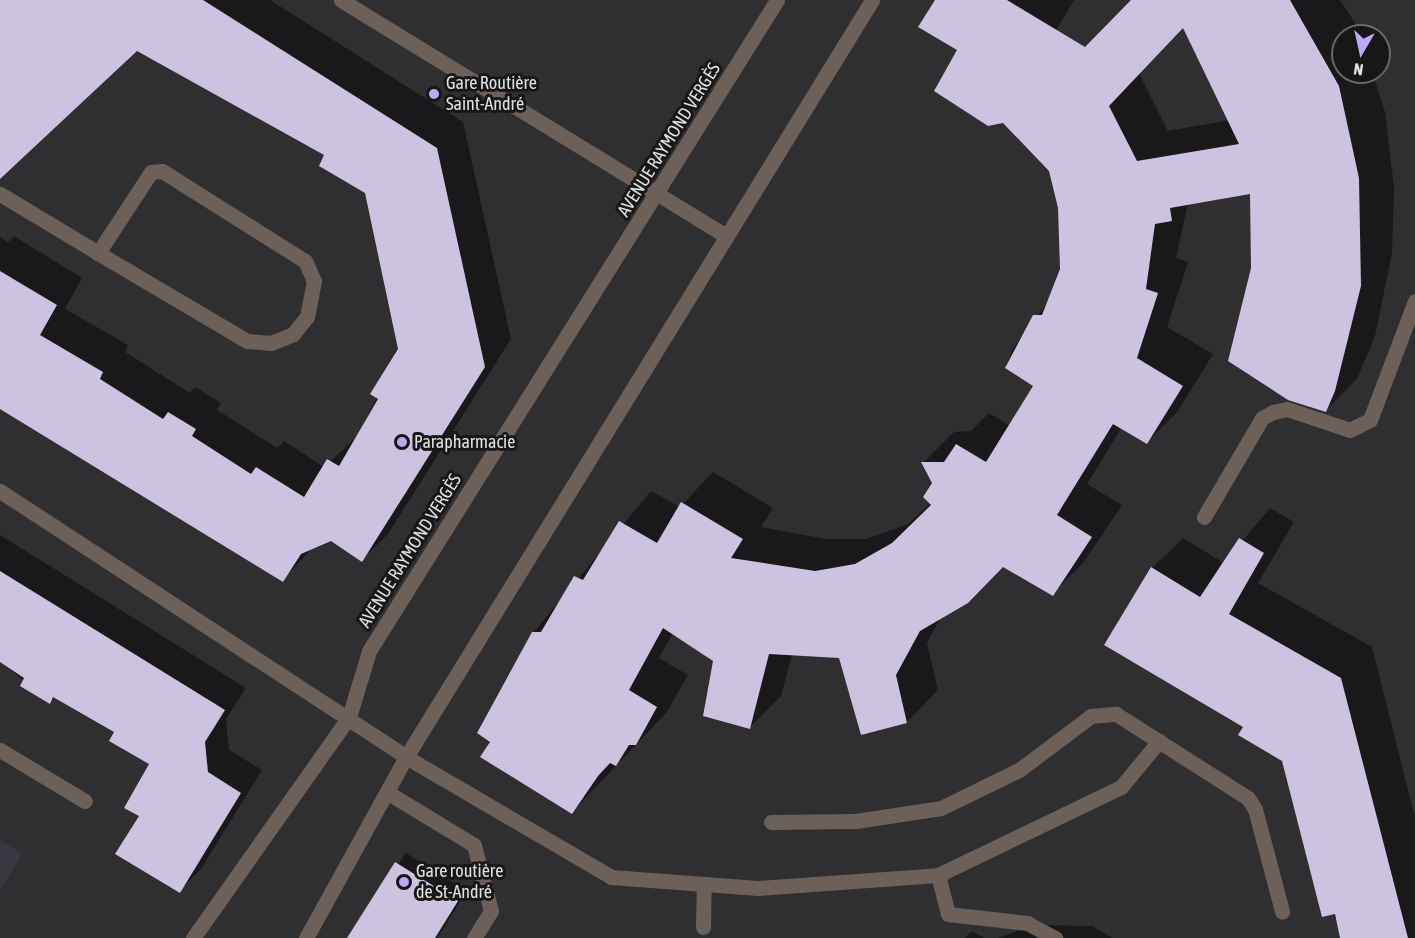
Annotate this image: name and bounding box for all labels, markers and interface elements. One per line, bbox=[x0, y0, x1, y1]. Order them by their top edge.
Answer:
north arrow bbox=[1331, 24, 1391, 84]
street label: AVENUE RAYMOND VERGÈS bbox=[613, 59, 725, 221]
text: N bbox=[1352, 60, 1365, 79]
place label: Gare Routière Saint-André bbox=[446, 73, 537, 116]
marker: Gare Routière Saint-André bbox=[427, 87, 441, 101]
place label: Parapharmacie bbox=[414, 431, 515, 453]
marker: Parapharmacie bbox=[395, 435, 409, 449]
street label: AVENUE RAYMOND VERGÈS bbox=[354, 470, 466, 632]
place label: Gare routière de St-André bbox=[416, 861, 503, 904]
marker: Gare routière de St-André bbox=[397, 875, 411, 889]

